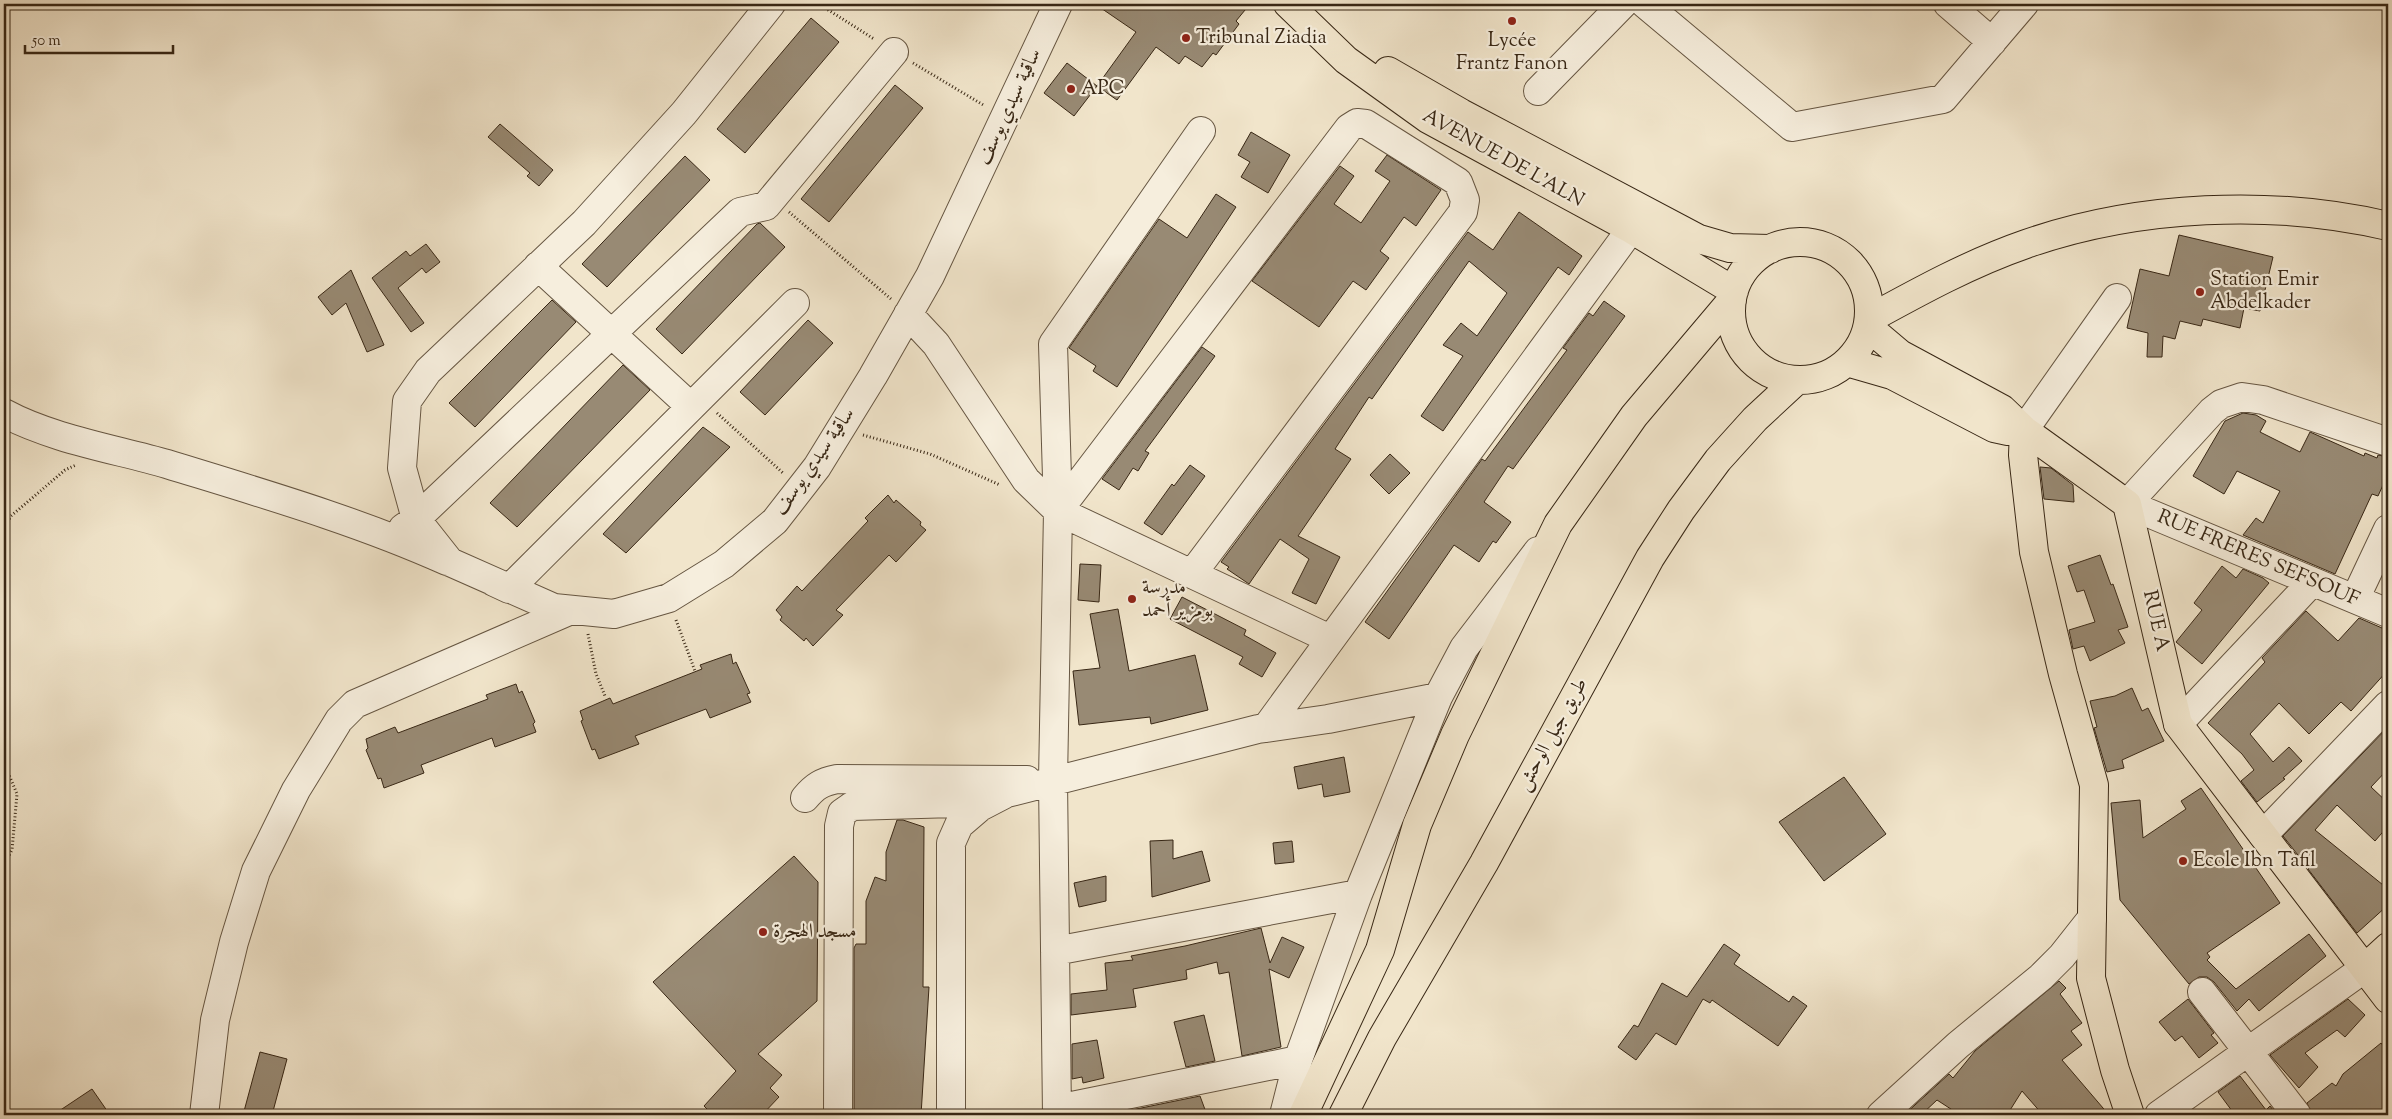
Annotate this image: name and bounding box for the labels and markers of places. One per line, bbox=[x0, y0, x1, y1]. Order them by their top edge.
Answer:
marker: Lycée Frantz Fanon bbox=[1506, 15, 1518, 27]
place label: Tribunal Ziadia bbox=[1196, 24, 1327, 53]
place label: Lycée Frantz Fanon bbox=[1456, 27, 1568, 79]
marker: Tribunal Ziadia bbox=[1180, 32, 1192, 44]
place label: APC bbox=[1081, 75, 1125, 104]
marker: APC bbox=[1065, 83, 1077, 95]
place label: Station Emir Abdelkader bbox=[2210, 266, 2319, 318]
marker: Station Emir Abdelkader bbox=[2194, 286, 2206, 298]
place label: مدرسة بومزير أحمد bbox=[1142, 574, 1213, 626]
marker: مدرسة بومزير أحمد bbox=[1126, 593, 1138, 605]
place label: Ecole Ibn Tafil bbox=[2193, 847, 2316, 876]
marker: Ecole Ibn Tafil bbox=[2177, 855, 2189, 867]
place label: مسجد الهجرة bbox=[773, 918, 857, 947]
marker: مسجد الهجرة bbox=[757, 926, 769, 938]

